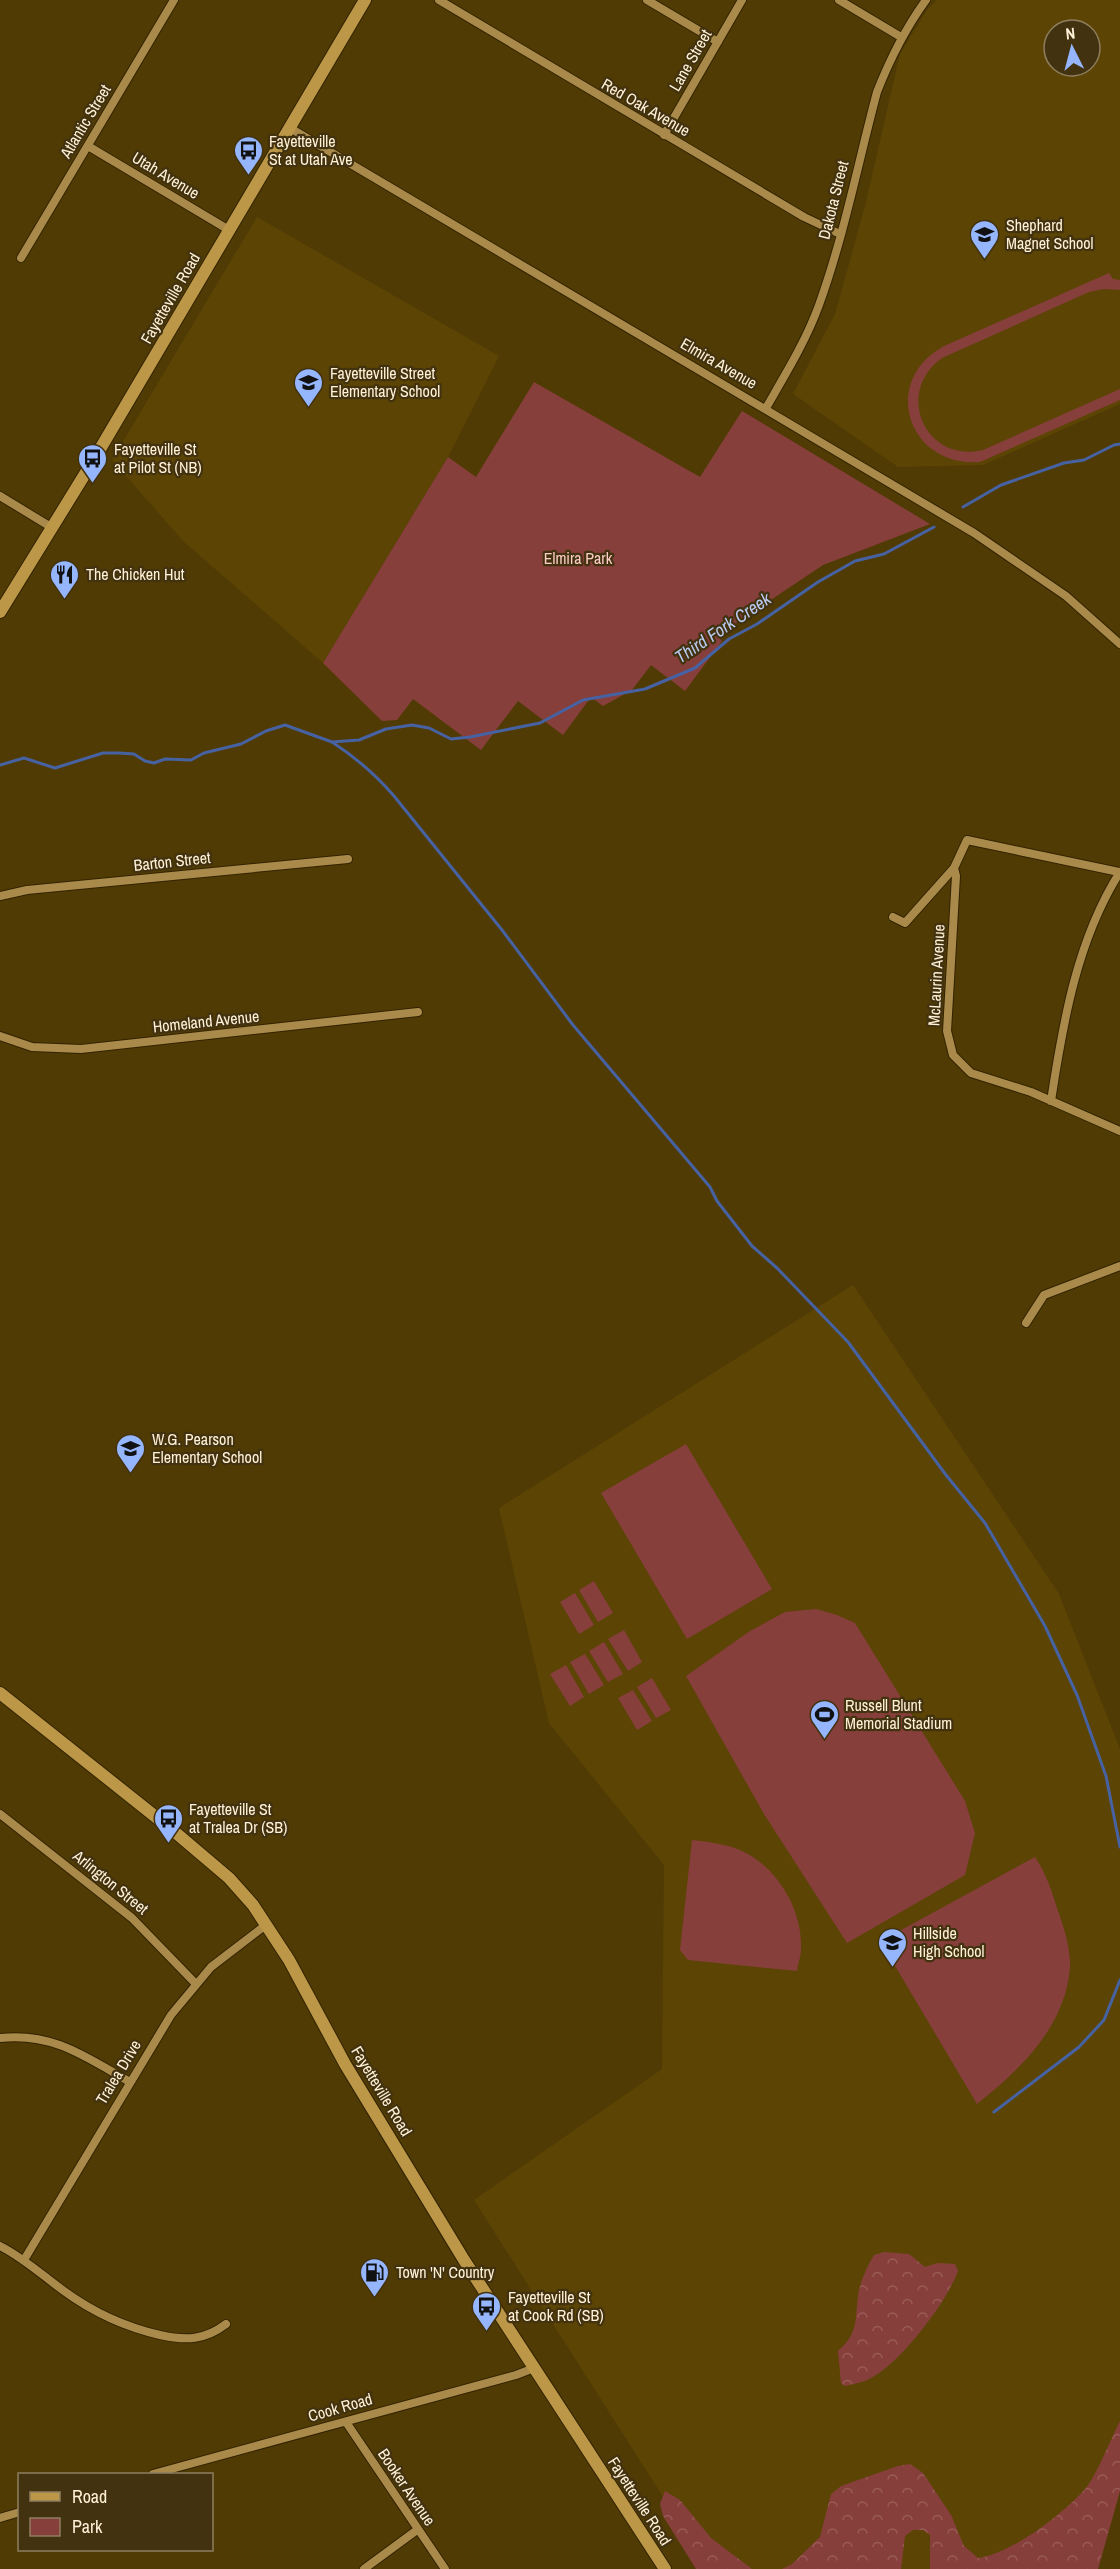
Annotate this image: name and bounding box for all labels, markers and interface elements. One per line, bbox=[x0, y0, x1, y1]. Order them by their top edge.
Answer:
north arrow bbox=[1042, 18, 1102, 78]
text: N bbox=[1065, 22, 1076, 45]
street label: Lane Street bbox=[664, 25, 717, 95]
street label: Red Oak Avenue bbox=[598, 73, 694, 141]
street label: Atlantic Street bbox=[54, 80, 116, 163]
place label: Fayetteville St at Utah Ave bbox=[269, 130, 353, 170]
bus stop icon: Fayetteville St at Utah Ave bbox=[232, 134, 264, 176]
street label: Utah Avenue bbox=[128, 146, 204, 204]
street label: Dakota Street bbox=[813, 158, 853, 242]
place label: Shephard Magnet School bbox=[1006, 214, 1094, 254]
school or university icon: Shephard Magnet School bbox=[969, 218, 1001, 260]
street label: Fayetteville Road bbox=[135, 249, 205, 347]
street label: Elmira Avenue bbox=[677, 332, 761, 394]
place label: Fayetteville Street Elementary School bbox=[330, 362, 440, 402]
school or university icon: Fayetteville Street Elementary School bbox=[293, 366, 325, 408]
place label: Fayetteville St at Pilot St (NB) bbox=[114, 438, 202, 478]
bus stop icon: Fayetteville St at Pilot St (NB) bbox=[77, 442, 109, 484]
park label: Elmira Park bbox=[544, 547, 613, 569]
restaurant icon: The Chicken Hut bbox=[49, 558, 81, 600]
place label: The Chicken Hut bbox=[86, 563, 185, 585]
water label: Third Fork Creek bbox=[670, 586, 776, 669]
street label: Barton Street bbox=[132, 846, 212, 876]
street label: McLaurin Avenue bbox=[922, 924, 950, 1026]
street label: Homeland Avenue bbox=[152, 1004, 260, 1038]
place label: W.G. Pearson Elementary School bbox=[152, 1428, 262, 1468]
school or university icon: W.G. Pearson Elementary School bbox=[115, 1432, 147, 1474]
place label: Russell Blunt Memorial Stadium bbox=[845, 1694, 952, 1734]
sports icon: Russell Blunt Memorial Stadium bbox=[808, 1698, 840, 1740]
place label: Fayetteville St at Tralea Dr (SB) bbox=[189, 1798, 287, 1838]
bus stop icon: Fayetteville St at Tralea Dr (SB) bbox=[152, 1802, 184, 1844]
street label: Arlington Street bbox=[68, 1844, 154, 1919]
place label: Hillside High School bbox=[913, 1922, 985, 1962]
school or university icon: Hillside High School bbox=[876, 1926, 908, 1968]
street label: Tralea Drive bbox=[90, 2036, 146, 2108]
street label: Fayetteville Road bbox=[346, 2042, 418, 2140]
fuel station icon: Town 'N' Country bbox=[359, 2256, 391, 2298]
place label: Town 'N' Country bbox=[396, 2261, 495, 2283]
place label: Fayetteville St at Cook Rd (SB) bbox=[508, 2286, 604, 2326]
bus stop icon: Fayetteville St at Cook Rd (SB) bbox=[471, 2290, 503, 2332]
street label: Cook Road bbox=[305, 2387, 375, 2427]
street label: Booker Avenue bbox=[373, 2444, 441, 2530]
street label: Fayetteville Road bbox=[603, 2452, 677, 2550]
legend bbox=[18, 2473, 213, 2551]
text: Road bbox=[72, 2484, 107, 2509]
text: Park bbox=[72, 2514, 103, 2539]

